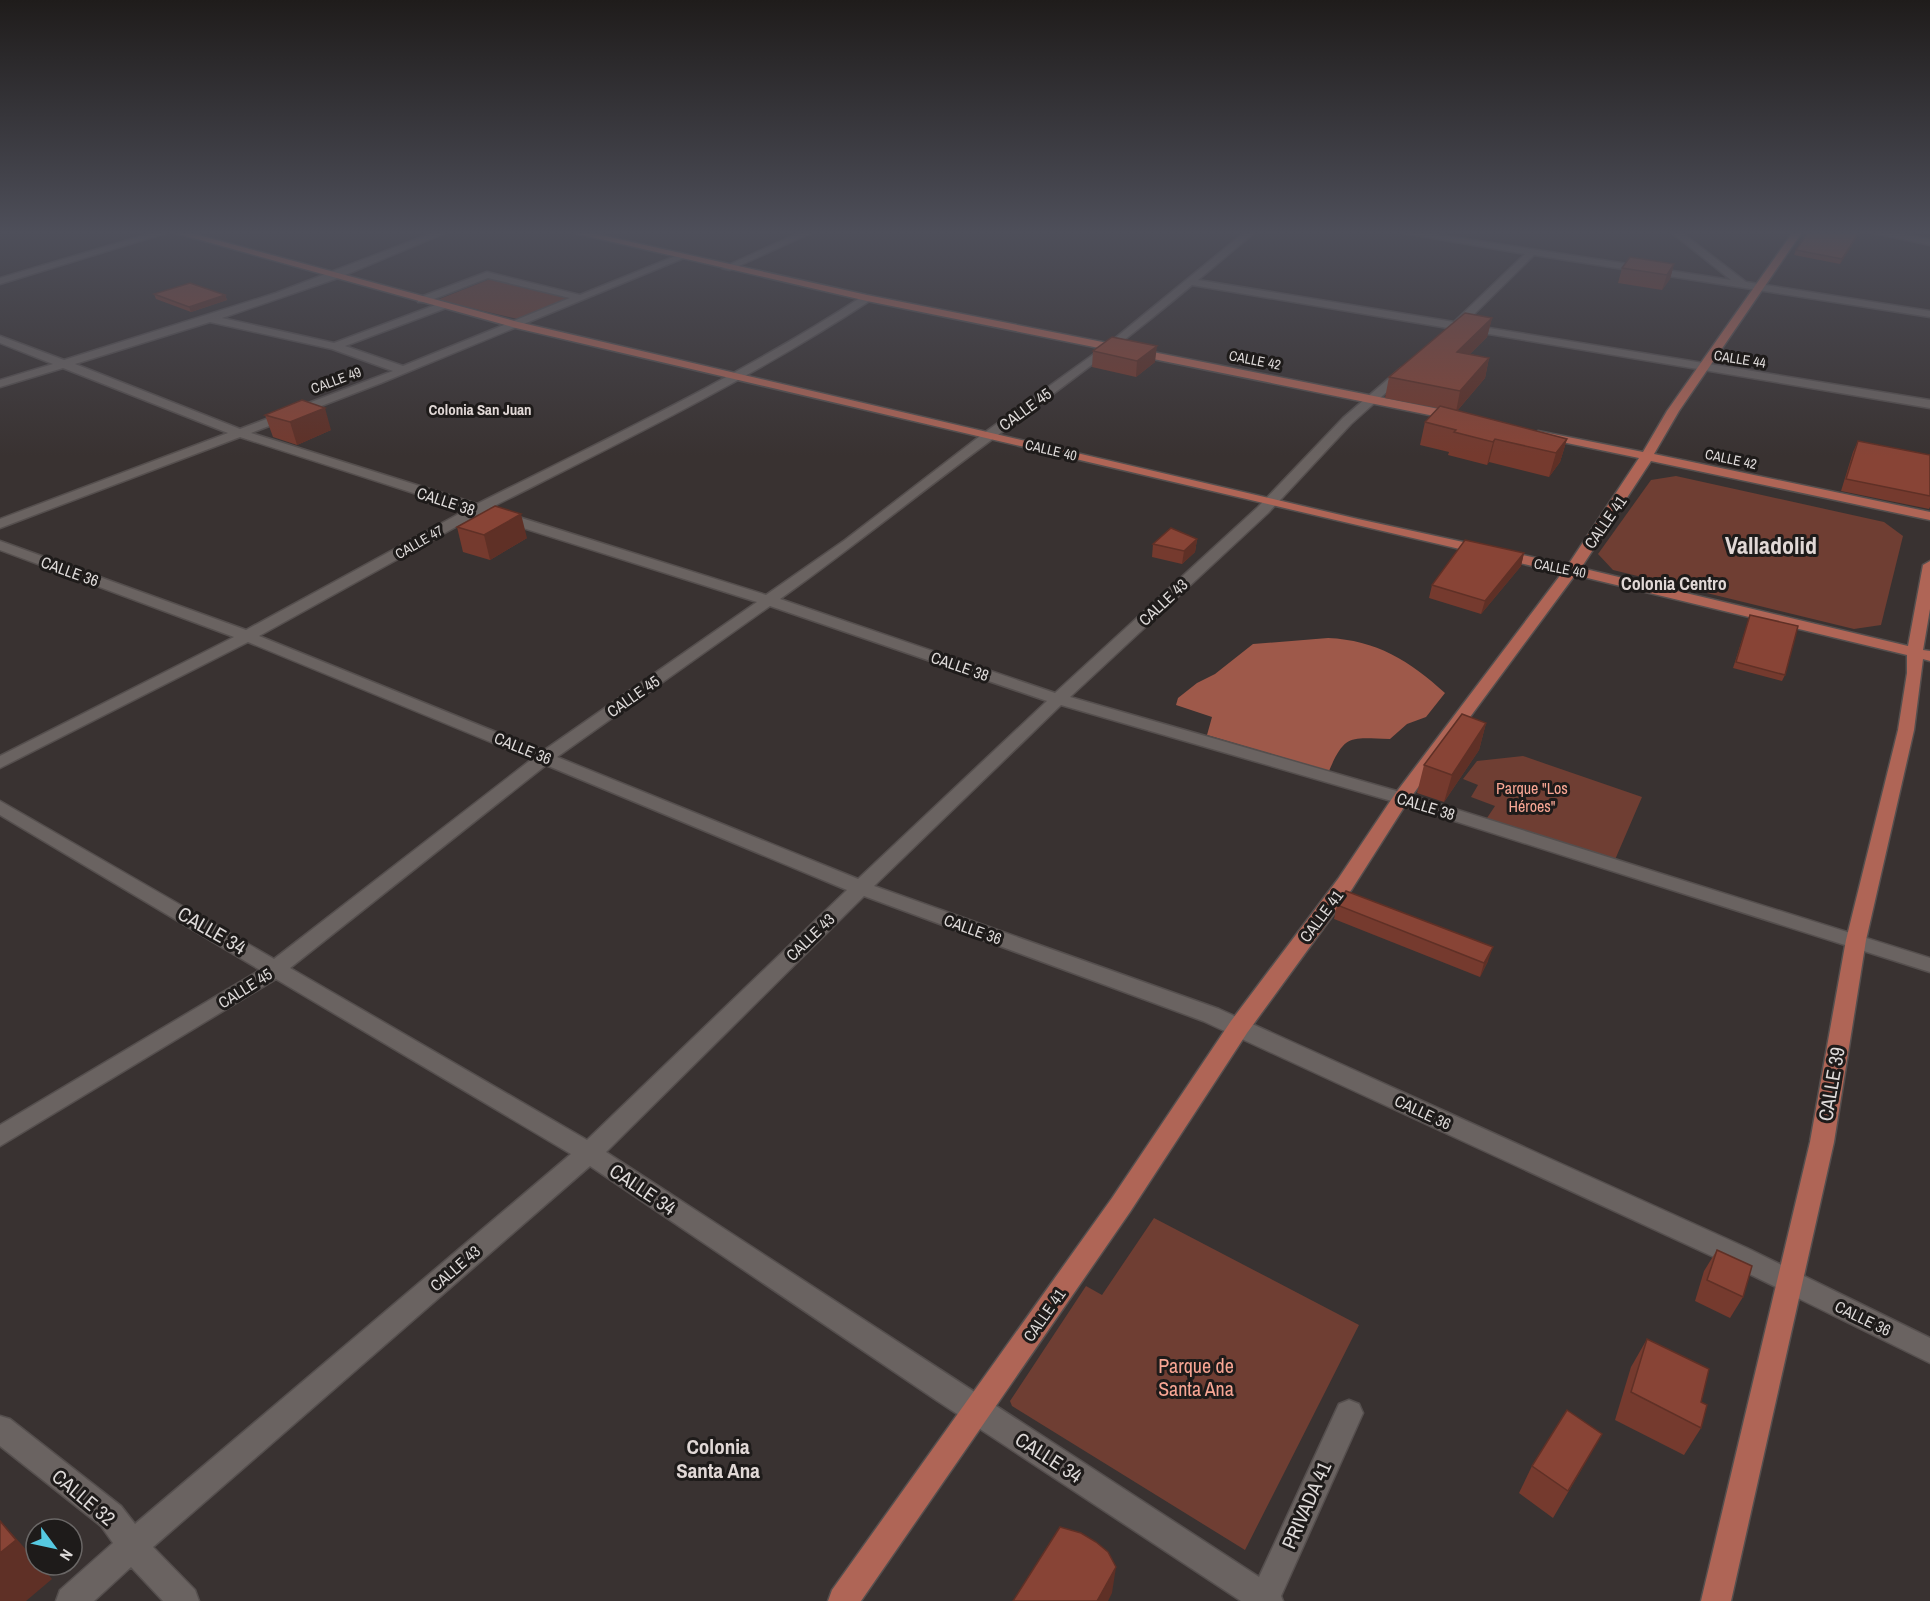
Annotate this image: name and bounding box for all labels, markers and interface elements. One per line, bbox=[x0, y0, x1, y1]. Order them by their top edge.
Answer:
street label: CALLE 42 bbox=[1228, 346, 1282, 374]
street label: CALLE 44 bbox=[1713, 346, 1768, 372]
street label: CALLE 49 bbox=[308, 363, 364, 397]
street label: CALLE 45 bbox=[994, 383, 1056, 435]
district label: Colonia San Juan bbox=[428, 399, 532, 420]
street label: CALLE 40 bbox=[1023, 435, 1079, 465]
street label: CALLE 42 bbox=[1704, 445, 1758, 473]
street label: CALLE 38 bbox=[414, 481, 478, 521]
street label: CALLE 41 bbox=[1579, 491, 1632, 553]
street label: CALLE 47 bbox=[392, 521, 446, 563]
district label: Valladolid bbox=[1725, 529, 1817, 561]
street label: CALLE 36 bbox=[38, 550, 102, 592]
street label: CALLE 40 bbox=[1533, 554, 1587, 582]
district label: Colonia Centro bbox=[1621, 571, 1727, 596]
street label: CALLE 43 bbox=[1134, 574, 1192, 630]
street label: CALLE 38 bbox=[928, 646, 992, 686]
street label: CALLE 45 bbox=[602, 670, 664, 722]
street label: CALLE 36 bbox=[491, 727, 555, 769]
park label: Parque "Los Héroes" bbox=[1496, 777, 1568, 817]
street label: CALLE 38 bbox=[1394, 787, 1458, 825]
street label: CALLE 41 bbox=[1294, 885, 1348, 947]
street label: CALLE 34 bbox=[173, 900, 251, 960]
street label: CALLE 43 bbox=[781, 908, 839, 966]
street label: CALLE 36 bbox=[941, 908, 1005, 950]
street label: CALLE 45 bbox=[214, 963, 276, 1013]
street label: CALLE 39 bbox=[1811, 1045, 1851, 1123]
street label: CALLE 36 bbox=[1391, 1089, 1455, 1135]
street label: CALLE 34 bbox=[604, 1157, 682, 1221]
street label: CALLE 43 bbox=[425, 1240, 485, 1296]
street label: CALLE 41 bbox=[1018, 1284, 1071, 1346]
street label: CALLE 36 bbox=[1831, 1295, 1895, 1341]
park label: Parque de Santa Ana bbox=[1158, 1352, 1234, 1402]
street label: CALLE 34 bbox=[1010, 1425, 1088, 1489]
district label: Colonia Santa Ana bbox=[676, 1432, 760, 1485]
street label: PRIVADA 41 bbox=[1275, 1457, 1337, 1553]
street label: CALLE 32 bbox=[47, 1463, 121, 1531]
north arrow bbox=[24, 1517, 84, 1577]
text: N bbox=[55, 1545, 78, 1565]

